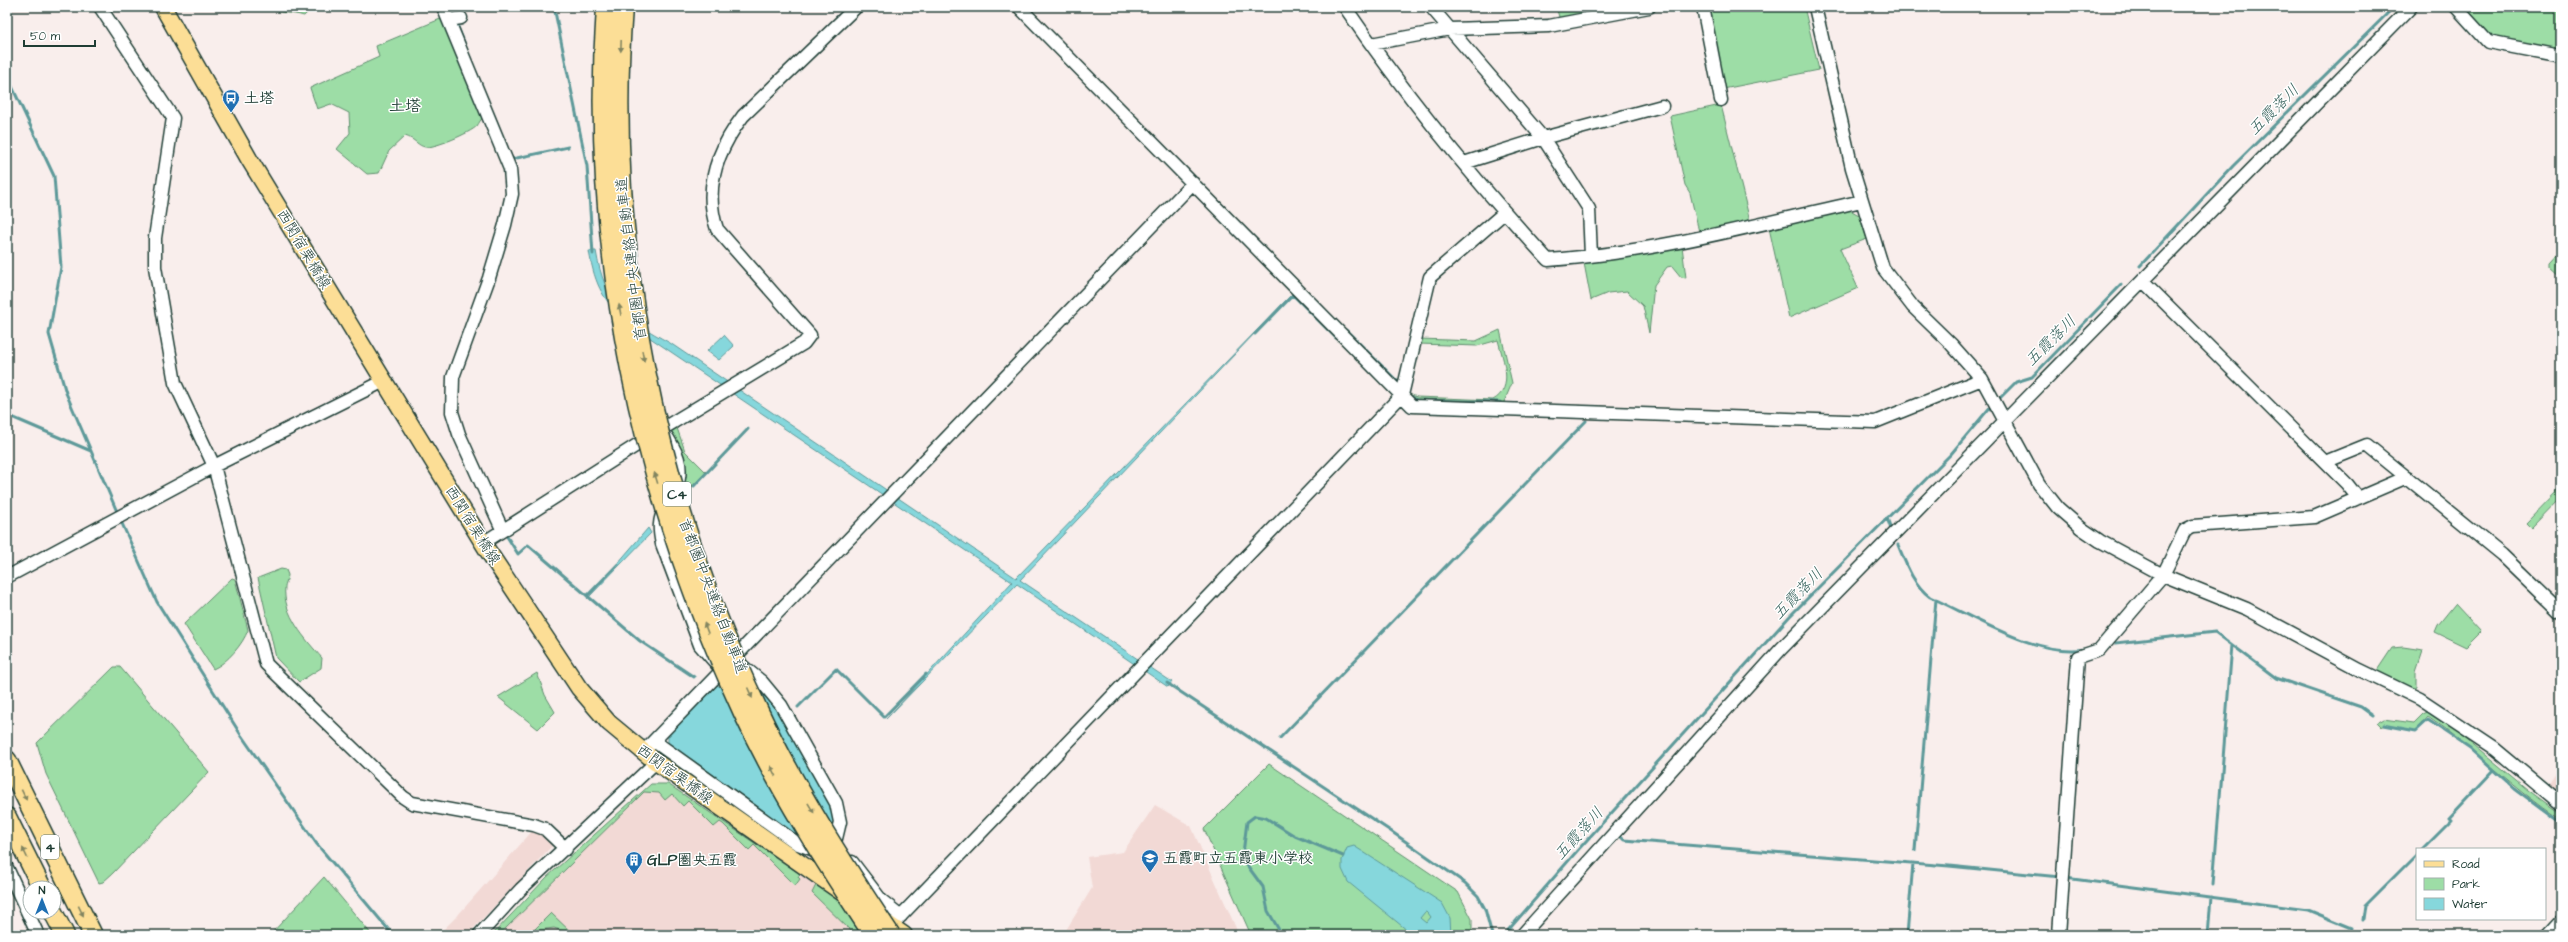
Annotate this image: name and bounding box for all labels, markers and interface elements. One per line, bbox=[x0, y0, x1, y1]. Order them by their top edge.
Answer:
scale bar bbox=[24, 22, 95, 48]
text: 50 m bbox=[30, 28, 61, 45]
one-way arrow bbox=[617, 40, 624, 52]
water label: 五霞落川 bbox=[2243, 79, 2304, 140]
bus stop icon: 土塔 bbox=[221, 88, 241, 113]
place label: 土塔 bbox=[244, 88, 274, 109]
district label: 土塔 bbox=[389, 95, 421, 117]
street label: 首都圏中央連絡自動車道 bbox=[611, 176, 652, 342]
street label: 西関宿栗橋線 bbox=[271, 205, 336, 293]
one-way arrow bbox=[617, 303, 623, 316]
water label: 五霞落川 bbox=[2020, 310, 2081, 371]
one-way arrow bbox=[641, 350, 647, 362]
one-way arrow bbox=[653, 471, 659, 483]
street label: 西関宿栗橋線 bbox=[440, 482, 505, 569]
road number: C4 bbox=[663, 482, 691, 506]
street label: 首都圏中央連絡自動車道 bbox=[673, 515, 752, 677]
water label: 五霞落川 bbox=[1768, 563, 1828, 624]
one-way arrow bbox=[702, 621, 708, 633]
one-way arrow bbox=[748, 687, 754, 699]
street label: 西関宿栗橋線 bbox=[632, 739, 717, 809]
one-way arrow bbox=[769, 765, 776, 776]
one-way arrow bbox=[21, 789, 27, 800]
one-way arrow bbox=[807, 802, 814, 814]
water label: 五霞落川 bbox=[1549, 803, 1608, 865]
road number: 4 bbox=[41, 835, 59, 859]
one-way arrow bbox=[22, 847, 28, 859]
school or university icon: 五霞町立五霞東小学校 bbox=[1140, 848, 1160, 873]
place label: 五霞町立五霞東小学校 bbox=[1163, 848, 1313, 869]
legend bbox=[2416, 848, 2546, 920]
building icon: GLP圏央五霞 bbox=[624, 850, 644, 875]
place label: GLP圏央五霞 bbox=[647, 850, 737, 871]
text: Road bbox=[2452, 856, 2480, 873]
text: Park bbox=[2452, 876, 2480, 893]
north arrow bbox=[22, 880, 62, 920]
text: N bbox=[39, 883, 46, 898]
text: Water bbox=[2452, 896, 2488, 913]
one-way arrow bbox=[78, 906, 85, 917]

